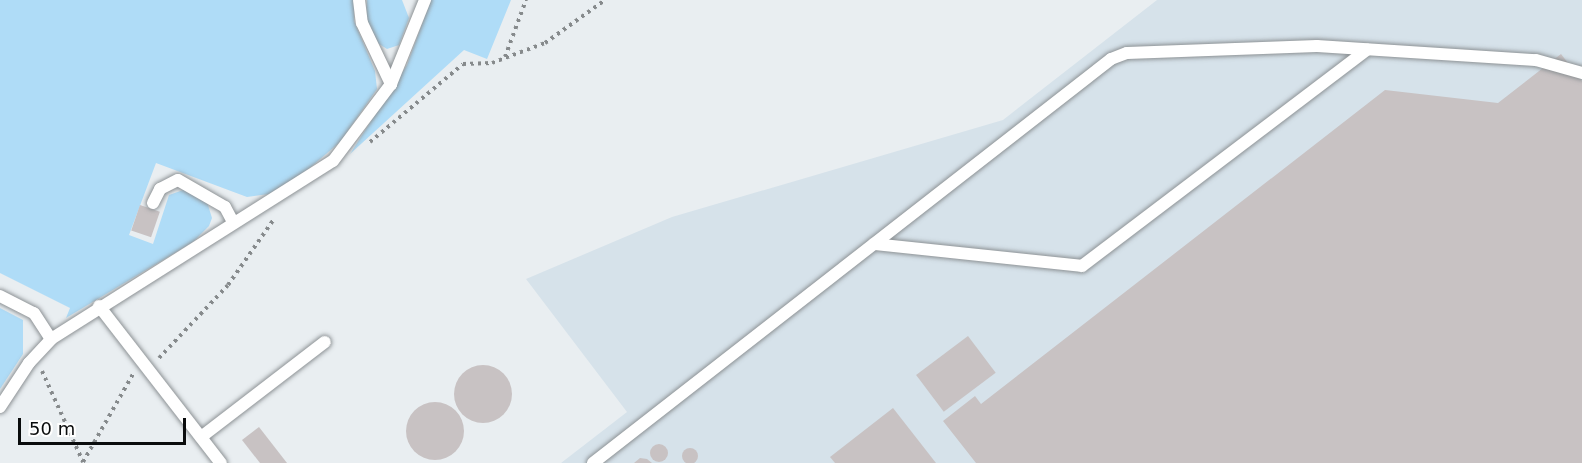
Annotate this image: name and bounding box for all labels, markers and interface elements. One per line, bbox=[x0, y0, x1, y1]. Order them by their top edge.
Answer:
scale bar bbox=[21, 406, 189, 444]
text: 50 m bbox=[29, 418, 75, 439]

